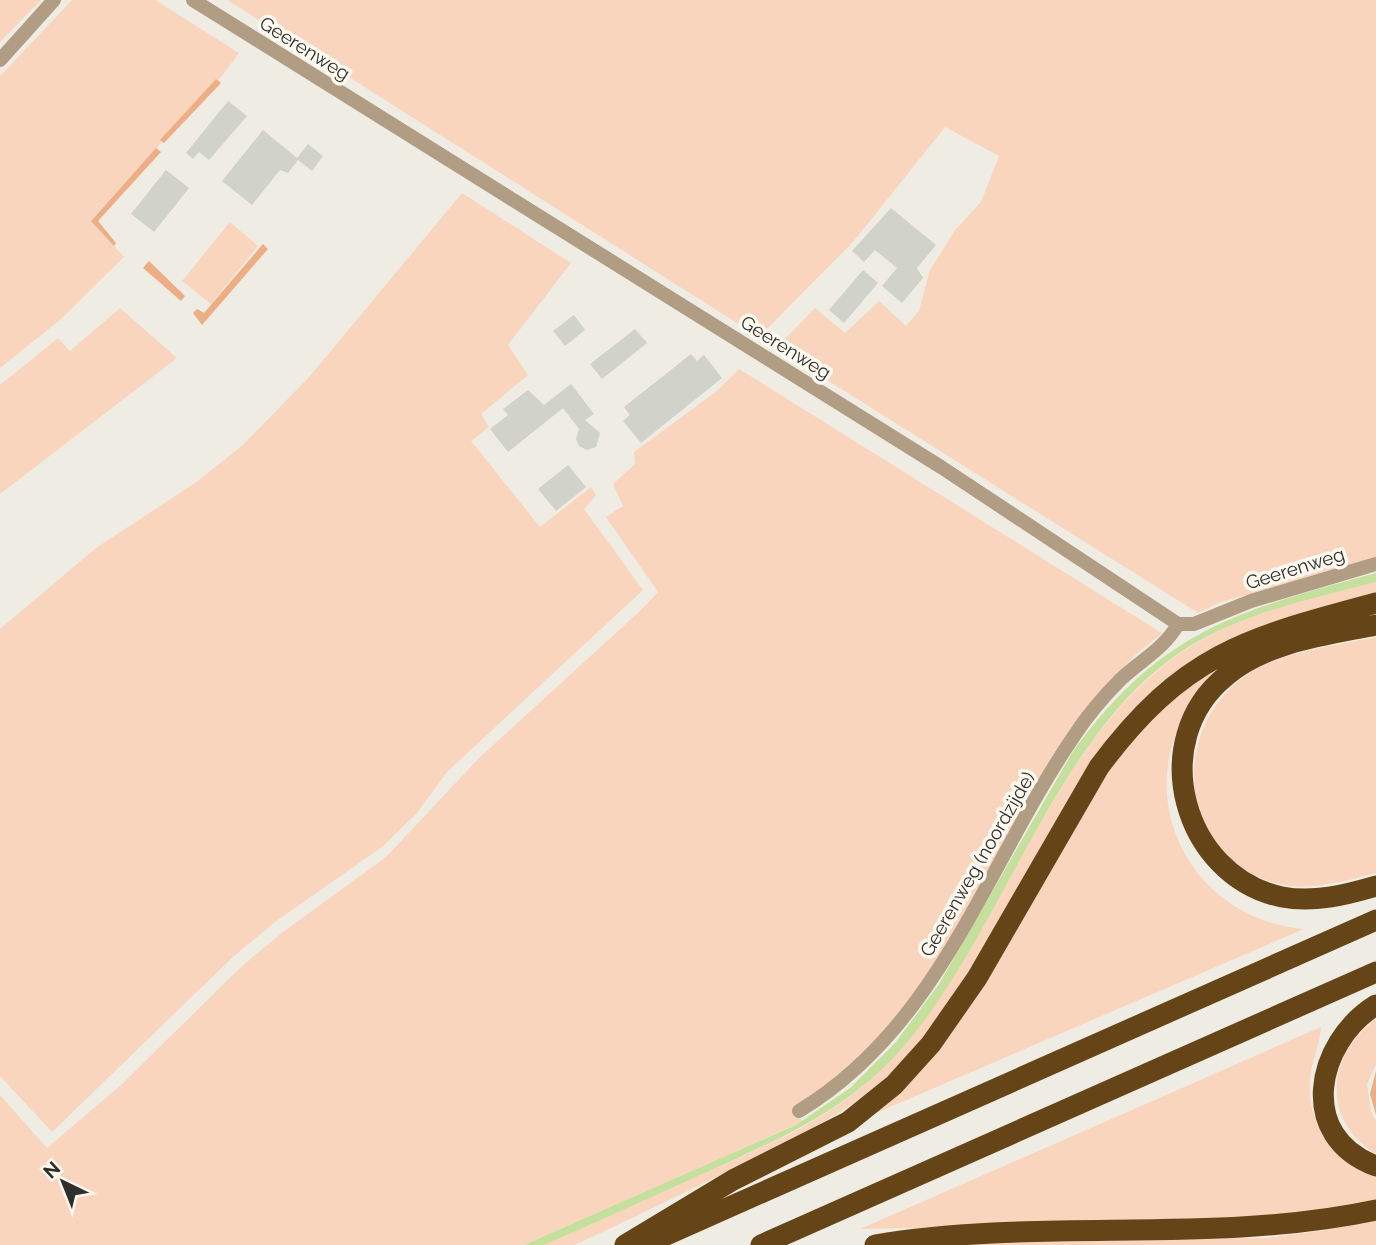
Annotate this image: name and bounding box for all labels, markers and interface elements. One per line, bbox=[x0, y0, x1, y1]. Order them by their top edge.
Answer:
street label: Geerenweg bbox=[256, 12, 354, 84]
street label: Geerenweg bbox=[737, 311, 835, 383]
street label: Geerenweg bbox=[1243, 543, 1347, 593]
street label: Geerenweg (noordzijde) bbox=[915, 768, 1039, 960]
north arrow bbox=[28, 1147, 98, 1217]
text: N bbox=[39, 1157, 64, 1183]

